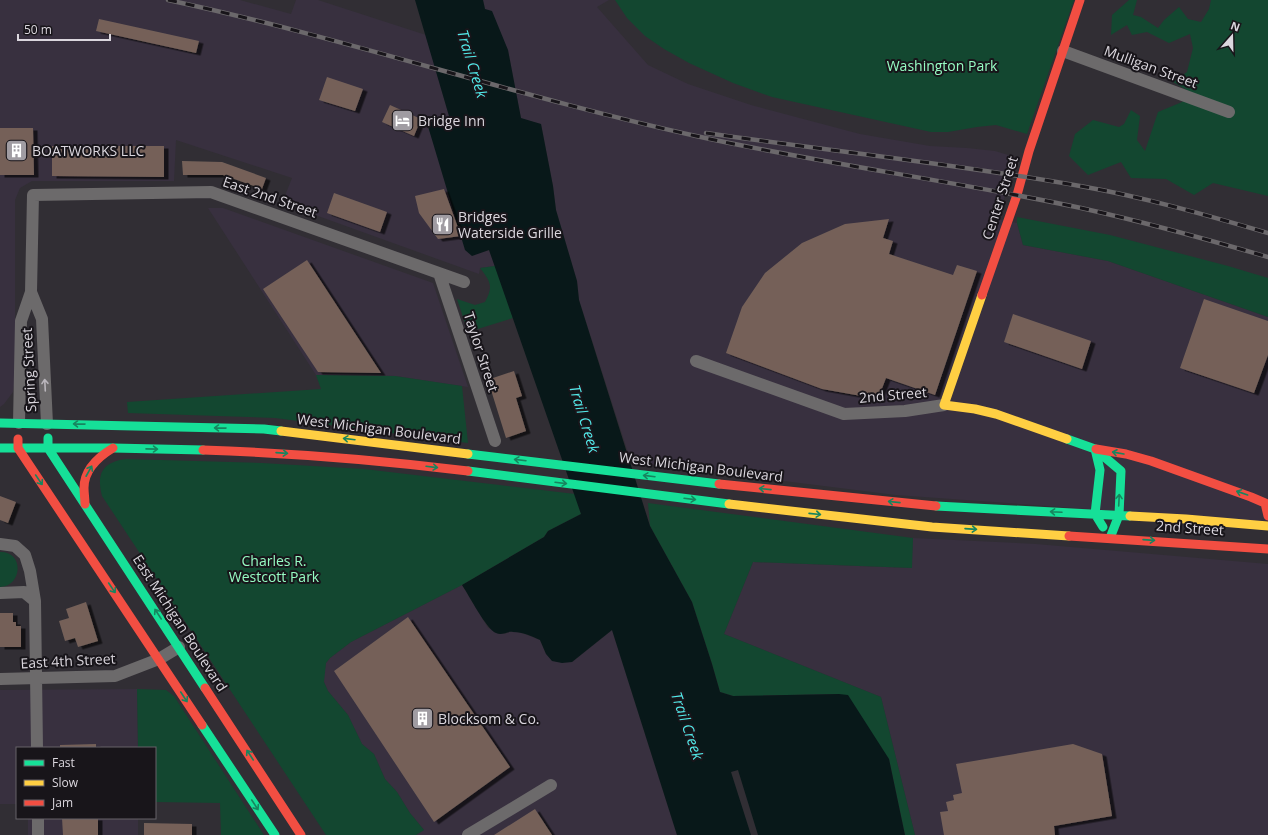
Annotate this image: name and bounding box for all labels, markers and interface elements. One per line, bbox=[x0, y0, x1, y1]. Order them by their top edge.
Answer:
scale bar bbox=[18, 16, 110, 42]
north arrow bbox=[1212, 16, 1252, 56]
text: N bbox=[1229, 18, 1242, 35]
text: 50 m bbox=[24, 21, 52, 38]
water label: Trail Creek bbox=[453, 27, 493, 101]
street label: Mulligan Street bbox=[1102, 41, 1201, 92]
park label: Washington Park bbox=[887, 56, 998, 75]
hotel icon: Bridge Inn bbox=[389, 108, 415, 134]
place label: Bridge Inn bbox=[418, 111, 485, 130]
building icon: BOATWORKS LLC bbox=[4, 138, 30, 164]
place label: BOATWORKS LLC bbox=[32, 141, 144, 160]
street label: Center Street bbox=[977, 154, 1022, 242]
street label: East 2nd Street bbox=[220, 171, 320, 222]
place label: Bridges Waterside Grille bbox=[458, 207, 562, 242]
restaurant icon: Bridges Waterside Grille bbox=[429, 212, 455, 238]
street label: Taylor Street bbox=[460, 309, 503, 394]
street label: Spring Street bbox=[17, 327, 40, 413]
one-way arrow bbox=[41, 379, 48, 392]
water label: Trail Creek bbox=[565, 382, 605, 456]
street label: 2nd Street bbox=[858, 382, 928, 407]
street label: West Michigan Boulevard bbox=[296, 409, 462, 448]
one-way arrow bbox=[73, 420, 86, 428]
one-way arrow bbox=[214, 424, 227, 432]
one-way arrow bbox=[343, 435, 356, 443]
one-way arrow bbox=[145, 446, 158, 453]
street label: West Michigan Boulevard bbox=[618, 447, 784, 486]
one-way arrow bbox=[1112, 449, 1125, 457]
one-way arrow bbox=[275, 450, 288, 457]
one-way arrow bbox=[514, 456, 527, 464]
one-way arrow bbox=[425, 463, 438, 470]
one-way arrow bbox=[86, 466, 94, 478]
one-way arrow bbox=[643, 472, 656, 479]
one-way arrow bbox=[35, 475, 43, 486]
one-way arrow bbox=[554, 479, 567, 487]
one-way arrow bbox=[759, 486, 772, 493]
one-way arrow bbox=[1236, 489, 1248, 497]
one-way arrow bbox=[1116, 494, 1123, 507]
one-way arrow bbox=[683, 496, 696, 503]
one-way arrow bbox=[888, 498, 901, 506]
one-way arrow bbox=[1050, 508, 1063, 516]
one-way arrow bbox=[808, 510, 821, 518]
street label: 2nd Street bbox=[1156, 516, 1225, 539]
one-way arrow bbox=[964, 526, 977, 533]
one-way arrow bbox=[1142, 537, 1155, 544]
street label: East Michigan Boulevard bbox=[129, 550, 232, 695]
park label: Charles R. Westcott Park bbox=[229, 551, 320, 586]
one-way arrow bbox=[108, 583, 116, 594]
one-way arrow bbox=[154, 609, 162, 620]
street label: East 4th Street bbox=[20, 649, 116, 672]
water label: Trail Creek bbox=[667, 689, 709, 763]
one-way arrow bbox=[180, 691, 188, 702]
building icon: Blocksom & Co. bbox=[409, 706, 435, 732]
place label: Blocksom & Co. bbox=[438, 709, 540, 728]
legend bbox=[16, 747, 156, 819]
one-way arrow bbox=[245, 749, 253, 761]
text: Fast bbox=[52, 754, 75, 771]
text: Slow bbox=[52, 774, 79, 791]
text: Jam bbox=[51, 794, 73, 811]
one-way arrow bbox=[251, 799, 259, 810]

